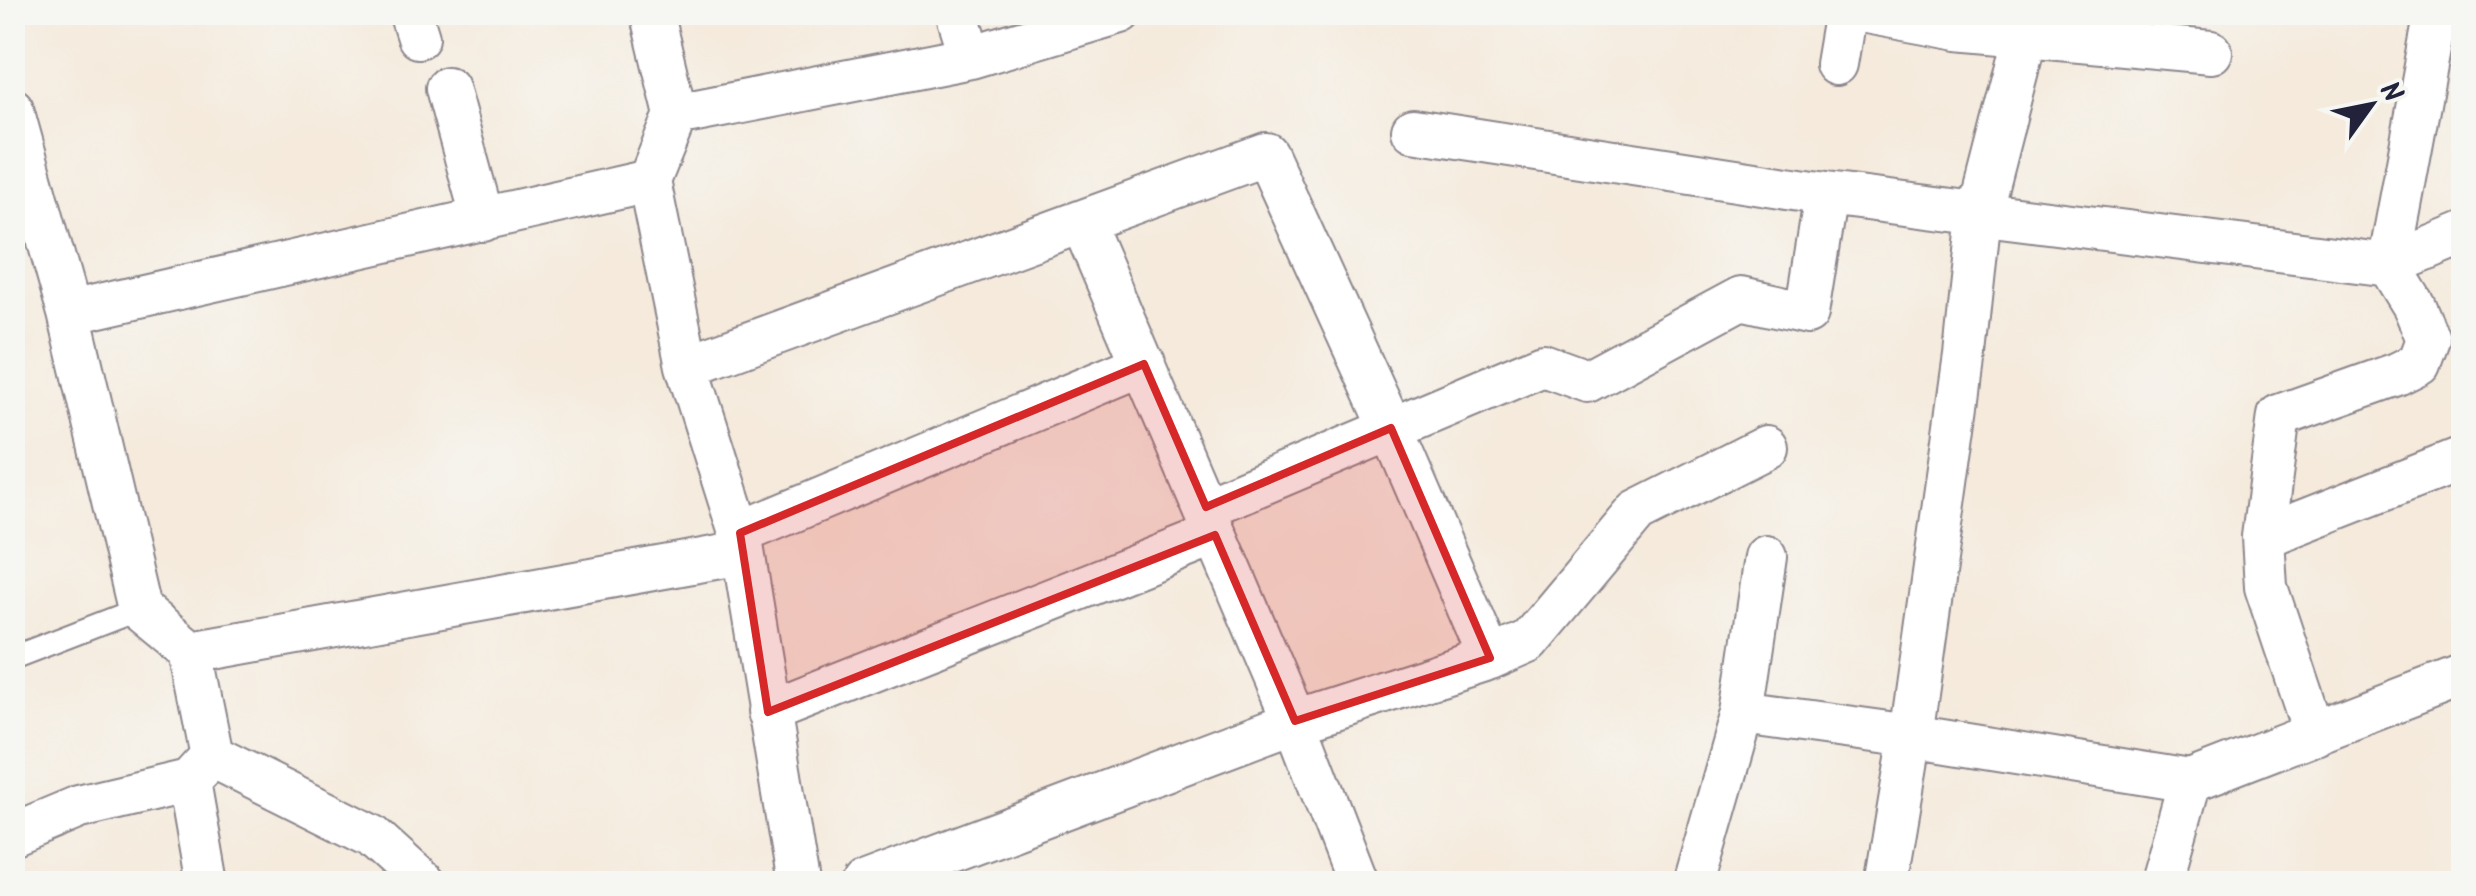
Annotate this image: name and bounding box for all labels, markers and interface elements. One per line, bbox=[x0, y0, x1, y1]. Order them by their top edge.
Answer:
north arrow bbox=[2321, 55, 2421, 155]
text: N bbox=[2366, 73, 2414, 113]

